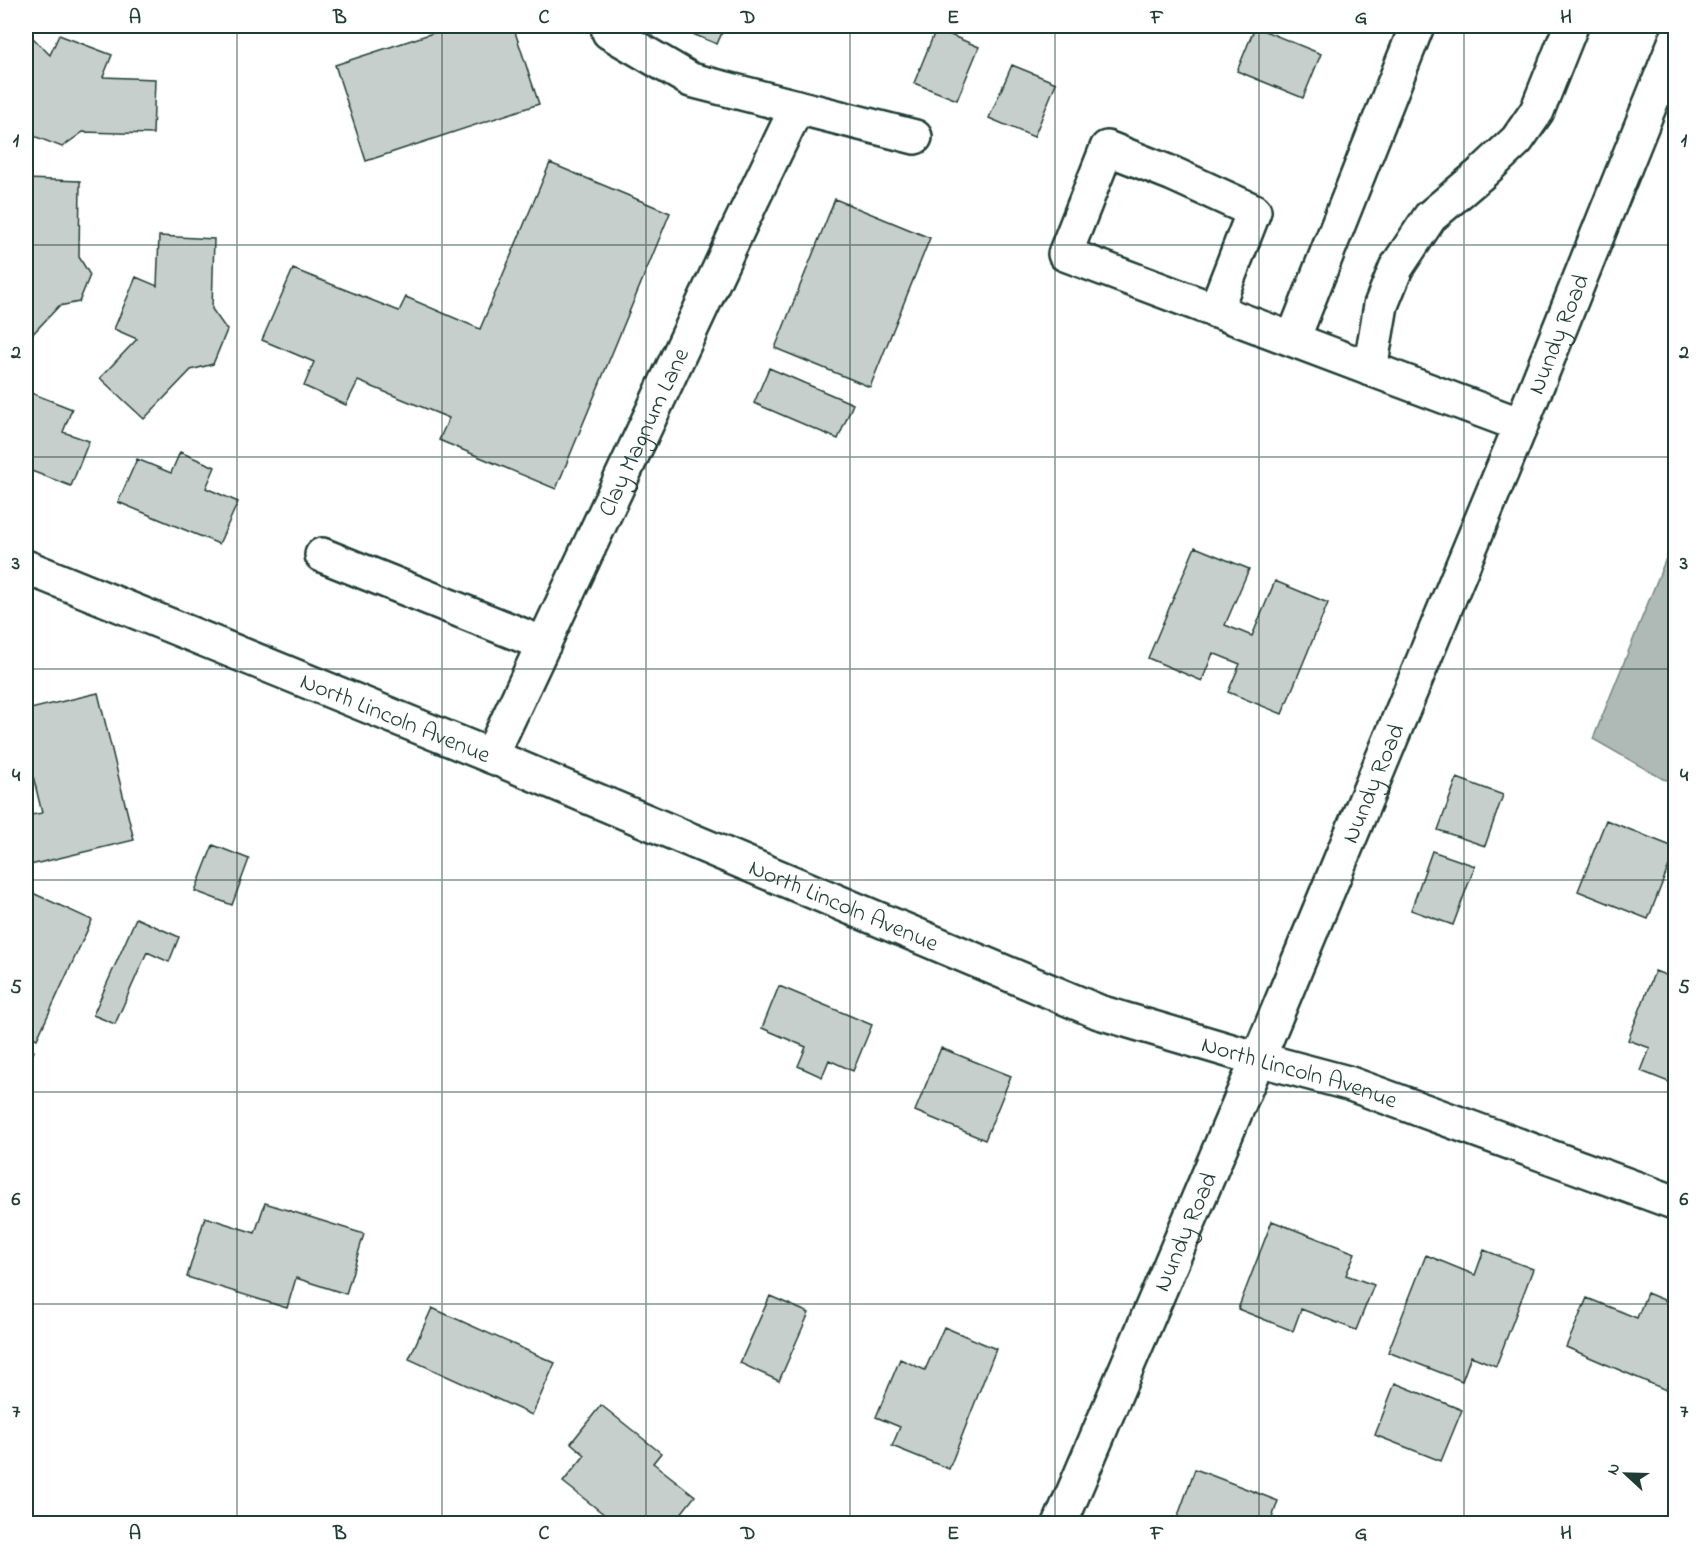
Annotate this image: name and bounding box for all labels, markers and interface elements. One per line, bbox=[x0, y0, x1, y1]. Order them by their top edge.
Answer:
text: A bbox=[129, 4, 141, 33]
text: B bbox=[332, 4, 347, 33]
text: C bbox=[539, 4, 550, 33]
text: D bbox=[740, 4, 755, 33]
text: E bbox=[947, 4, 959, 33]
text: F bbox=[1150, 4, 1164, 33]
text: G bbox=[1355, 4, 1368, 33]
text: H bbox=[1560, 4, 1572, 33]
text: 1 bbox=[13, 127, 20, 156]
text: 1 bbox=[1681, 127, 1688, 156]
street label: Nundy Road bbox=[1520, 269, 1600, 400]
text: 2 bbox=[10, 339, 21, 368]
text: 2 bbox=[1678, 339, 1689, 368]
street label: Clay Magnum Lane bbox=[591, 343, 700, 523]
text: 3 bbox=[11, 550, 20, 579]
text: 3 bbox=[1679, 550, 1688, 579]
street label: North Lincoln Avenue bbox=[294, 665, 495, 774]
street label: Nundy Road bbox=[1334, 718, 1415, 849]
text: 4 bbox=[12, 762, 21, 791]
text: 4 bbox=[1680, 762, 1689, 791]
street label: North Lincoln Avenue bbox=[743, 851, 944, 963]
text: 5 bbox=[10, 974, 22, 1003]
text: 5 bbox=[1678, 974, 1690, 1003]
street label: North Lincoln Avenue bbox=[1197, 1028, 1402, 1120]
street label: Nundy Road bbox=[1146, 1167, 1228, 1298]
text: 6 bbox=[12, 1186, 21, 1215]
text: 6 bbox=[1680, 1186, 1689, 1215]
text: 7 bbox=[12, 1398, 21, 1427]
text: 7 bbox=[1680, 1398, 1689, 1427]
north arrow bbox=[1596, 1444, 1656, 1504]
text: N bbox=[1601, 1459, 1627, 1479]
text: A bbox=[129, 1520, 141, 1549]
text: B bbox=[332, 1520, 347, 1549]
text: C bbox=[539, 1520, 550, 1549]
text: D bbox=[740, 1520, 755, 1549]
text: E bbox=[947, 1520, 959, 1549]
text: F bbox=[1150, 1520, 1164, 1549]
text: G bbox=[1355, 1520, 1368, 1549]
text: H bbox=[1560, 1520, 1572, 1549]

